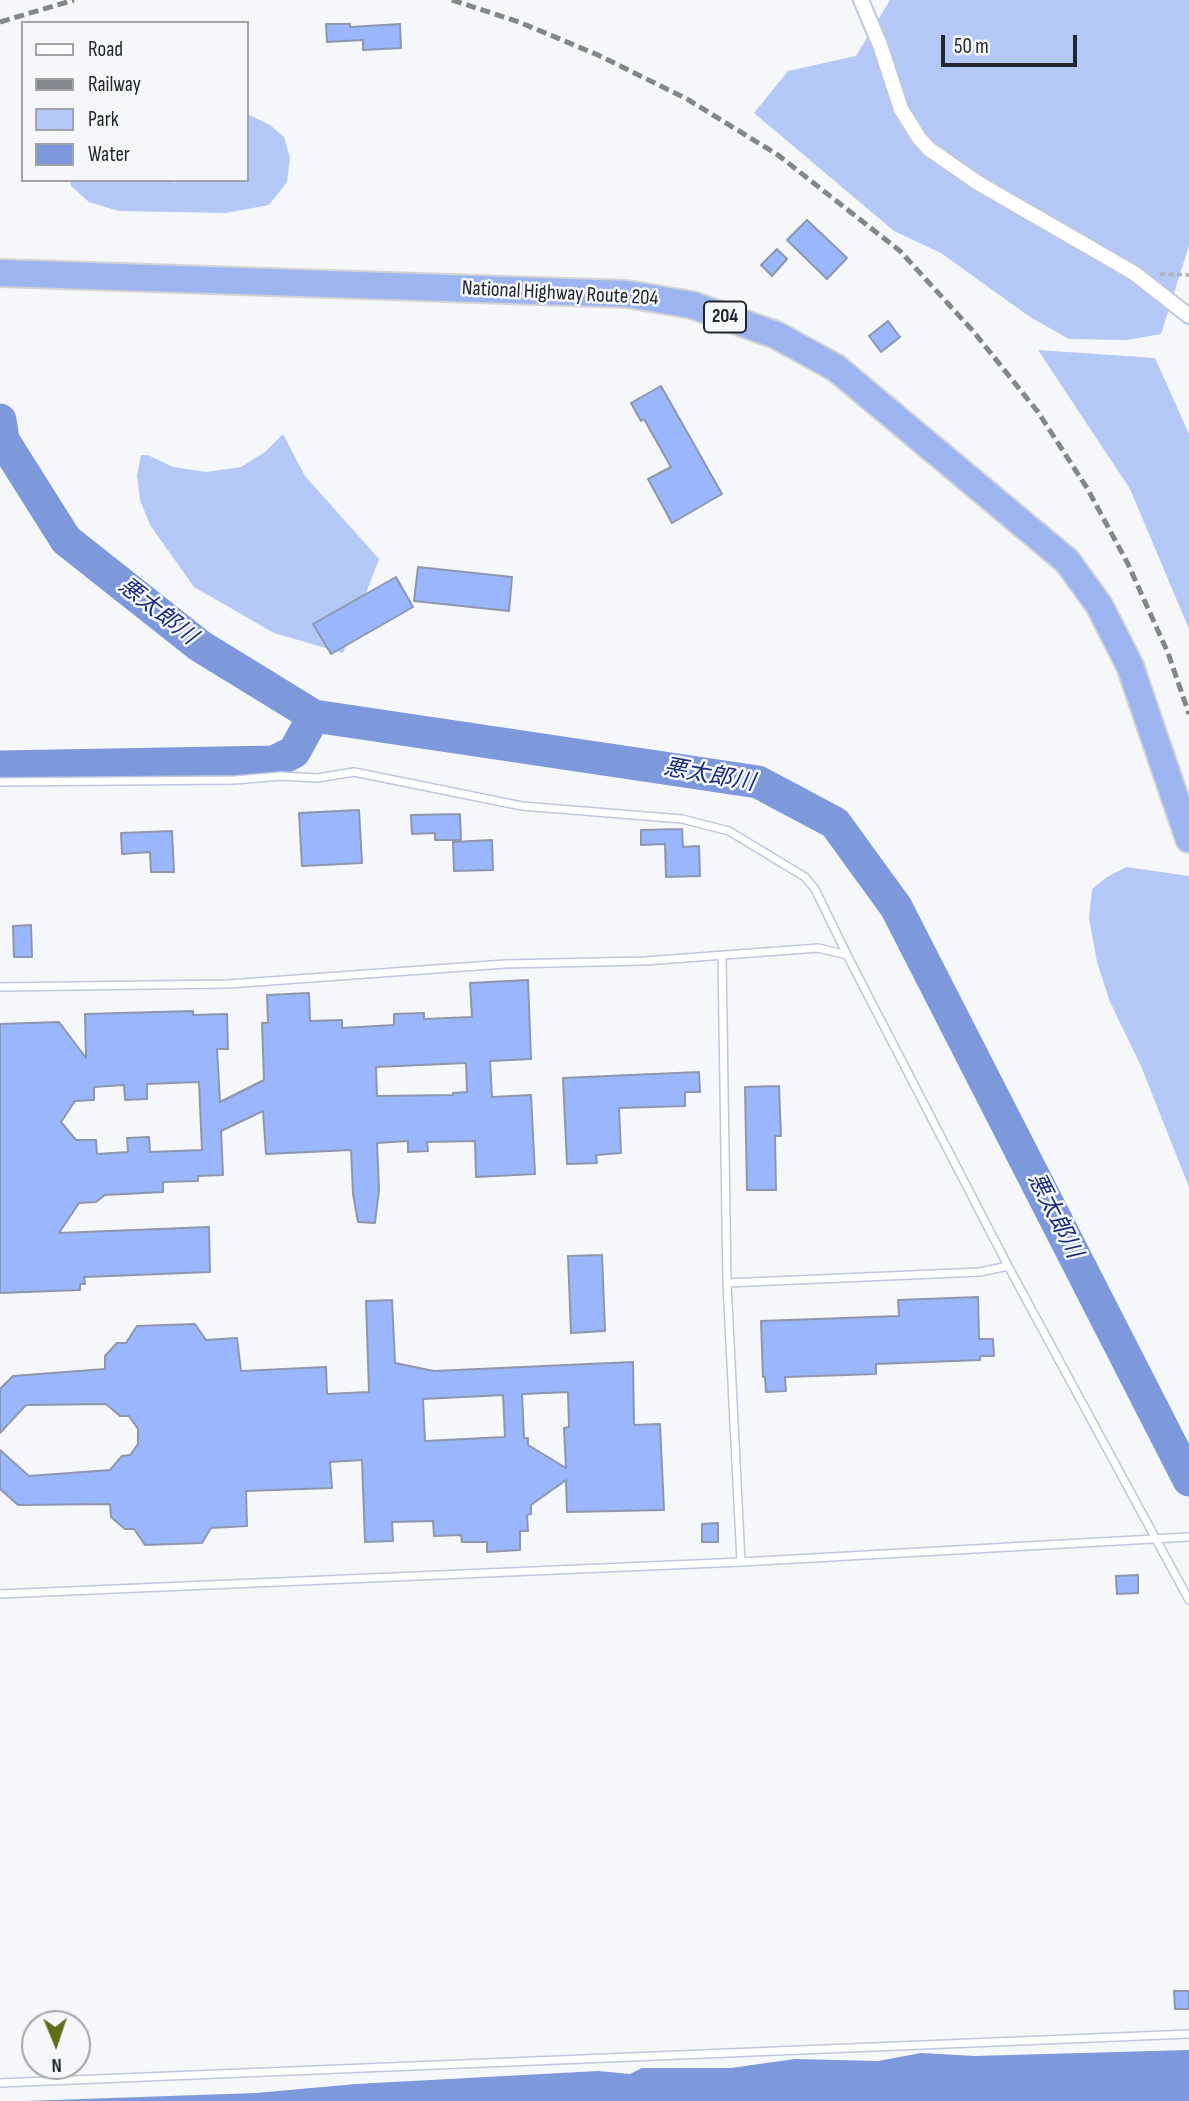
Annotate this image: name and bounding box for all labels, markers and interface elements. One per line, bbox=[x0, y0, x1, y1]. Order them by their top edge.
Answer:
legend bbox=[21, 21, 248, 182]
scale bar bbox=[944, 21, 1080, 65]
text: 50 m bbox=[954, 34, 989, 59]
text: Road bbox=[88, 37, 123, 62]
text: Railway bbox=[88, 72, 141, 97]
text: Park bbox=[88, 107, 119, 132]
text: Water bbox=[88, 142, 130, 167]
street label: National Highway Route 204 bbox=[461, 276, 659, 312]
road number: 204 bbox=[704, 302, 746, 332]
water label: 悪太郎川 bbox=[112, 573, 202, 651]
water label: 悪太郎川 bbox=[661, 754, 757, 798]
water label: 悪太郎川 bbox=[1021, 1169, 1087, 1263]
north arrow bbox=[21, 2010, 91, 2080]
text: N bbox=[51, 2053, 62, 2076]

